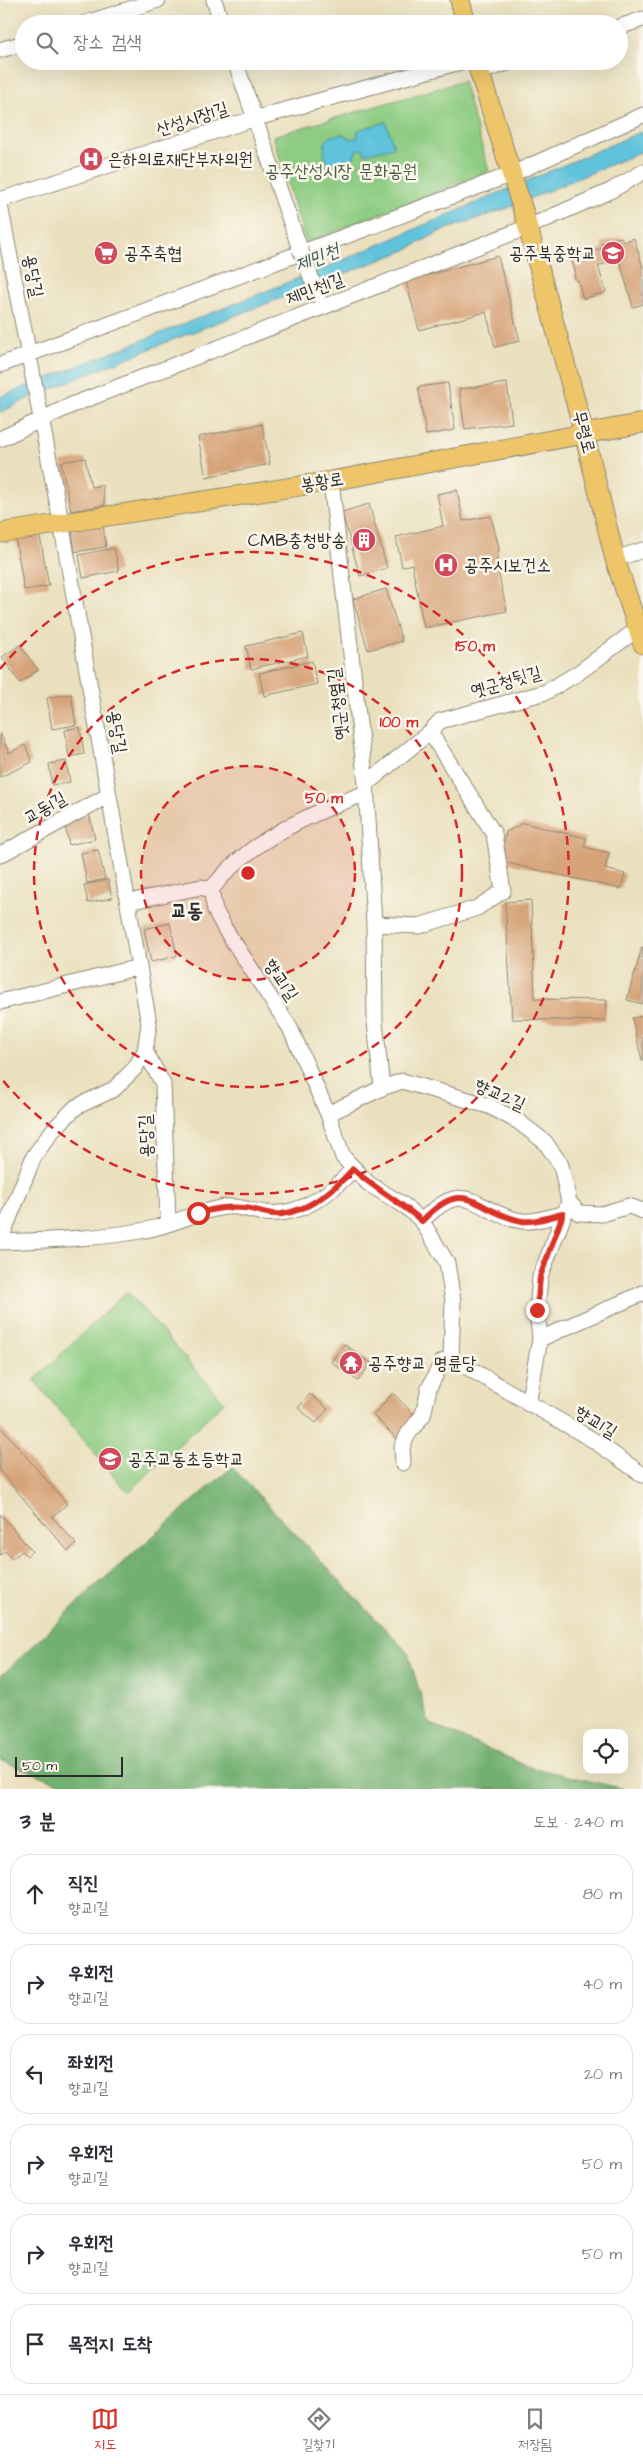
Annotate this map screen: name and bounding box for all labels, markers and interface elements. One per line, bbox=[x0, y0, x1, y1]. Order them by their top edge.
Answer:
search box bbox=[15, 15, 628, 70]
icon: search bbox=[33, 29, 61, 57]
text: 장소 검색 bbox=[73, 29, 142, 56]
street label: 산성시장1길 bbox=[153, 95, 232, 142]
hospital icon: 은하의료재단부자의원 bbox=[78, 146, 104, 172]
place label: 은하의료재단부자의원 bbox=[108, 147, 253, 172]
park label: 공주산성시장 문화공원 bbox=[265, 159, 417, 184]
water label: 제민천 bbox=[291, 236, 345, 279]
supermarket icon: 공주축협 bbox=[93, 240, 119, 266]
school or university icon: 공주북중학교 bbox=[600, 240, 626, 266]
place label: 공주축협 bbox=[124, 241, 182, 266]
place label: 공주북중학교 bbox=[509, 241, 596, 266]
street label: 용당길 bbox=[17, 252, 50, 300]
street label: 제민천1길 bbox=[282, 266, 348, 311]
street label: 무령로 bbox=[566, 408, 602, 456]
street label: 봉황로 bbox=[299, 466, 345, 498]
building icon: CMB충청방송 bbox=[351, 527, 377, 553]
place label: CMB충청방송 bbox=[248, 528, 346, 553]
hospital icon: 공주시보건소 bbox=[433, 552, 459, 578]
place label: 공주시보건소 bbox=[464, 553, 551, 578]
text: 150 m bbox=[455, 636, 495, 657]
street label: 옛군청뒷길 bbox=[468, 660, 545, 704]
street label: 옛군청옆길 bbox=[321, 666, 355, 741]
street label: 용당길 bbox=[101, 708, 133, 756]
text: 100 m bbox=[380, 712, 419, 733]
street label: 교동1길 bbox=[19, 785, 72, 830]
text: 50 m bbox=[305, 788, 343, 809]
centre of rings bbox=[239, 864, 257, 882]
district label: 교동 bbox=[171, 897, 203, 925]
street label: 향교1길 bbox=[258, 954, 304, 1006]
street label: 향교2길 bbox=[470, 1073, 530, 1118]
street label: 용당길 bbox=[133, 1113, 159, 1158]
route start bbox=[187, 1202, 210, 1225]
route end bbox=[526, 1299, 549, 1322]
temple icon: 공주향교 명륜당 bbox=[338, 1350, 364, 1376]
place label: 공주향교 명륜당 bbox=[368, 1351, 477, 1376]
street label: 향교1길 bbox=[570, 1399, 622, 1445]
school or university icon: 공주교동초등학교 bbox=[97, 1446, 123, 1472]
place label: 공주교동초등학교 bbox=[128, 1447, 244, 1472]
map controls bbox=[583, 1729, 628, 1774]
button: locate bbox=[583, 1729, 628, 1774]
scale bar bbox=[15, 1754, 122, 1777]
text: 50 m bbox=[22, 1756, 57, 1776]
text: 3 분 bbox=[20, 1807, 56, 1836]
text: 도보 · 240 m bbox=[533, 1811, 623, 1833]
text: 직진 bbox=[68, 1870, 99, 1897]
icon: ahead bbox=[21, 1880, 49, 1908]
text: 80 m bbox=[583, 1883, 622, 1905]
text: 향교1길 bbox=[68, 1897, 109, 1919]
text: 우회전 bbox=[68, 1960, 114, 1987]
icon: right bbox=[21, 1970, 49, 1998]
text: 40 m bbox=[582, 1973, 622, 1995]
text: 향교1길 bbox=[68, 1987, 109, 2009]
text: 좌회전 bbox=[68, 2050, 114, 2077]
icon: left bbox=[21, 2060, 49, 2088]
text: 20 m bbox=[584, 2063, 622, 2085]
text: 향교1길 bbox=[68, 2077, 109, 2099]
text: 우회전 bbox=[68, 2140, 114, 2167]
icon: right bbox=[21, 2150, 49, 2178]
text: 50 m bbox=[582, 2153, 622, 2175]
text: 향교1길 bbox=[68, 2167, 109, 2189]
text: 우회전 bbox=[68, 2230, 114, 2257]
icon: right bbox=[21, 2240, 49, 2268]
text: 50 m bbox=[582, 2243, 622, 2265]
text: 향교1길 bbox=[68, 2257, 109, 2279]
icon: arrive bbox=[21, 2330, 49, 2358]
text: 목적지 도착 bbox=[68, 2331, 152, 2358]
tab: 지도 bbox=[91, 2405, 119, 2455]
tab: 길찾기 bbox=[302, 2405, 336, 2455]
tab: 저장됨 bbox=[518, 2405, 552, 2455]

